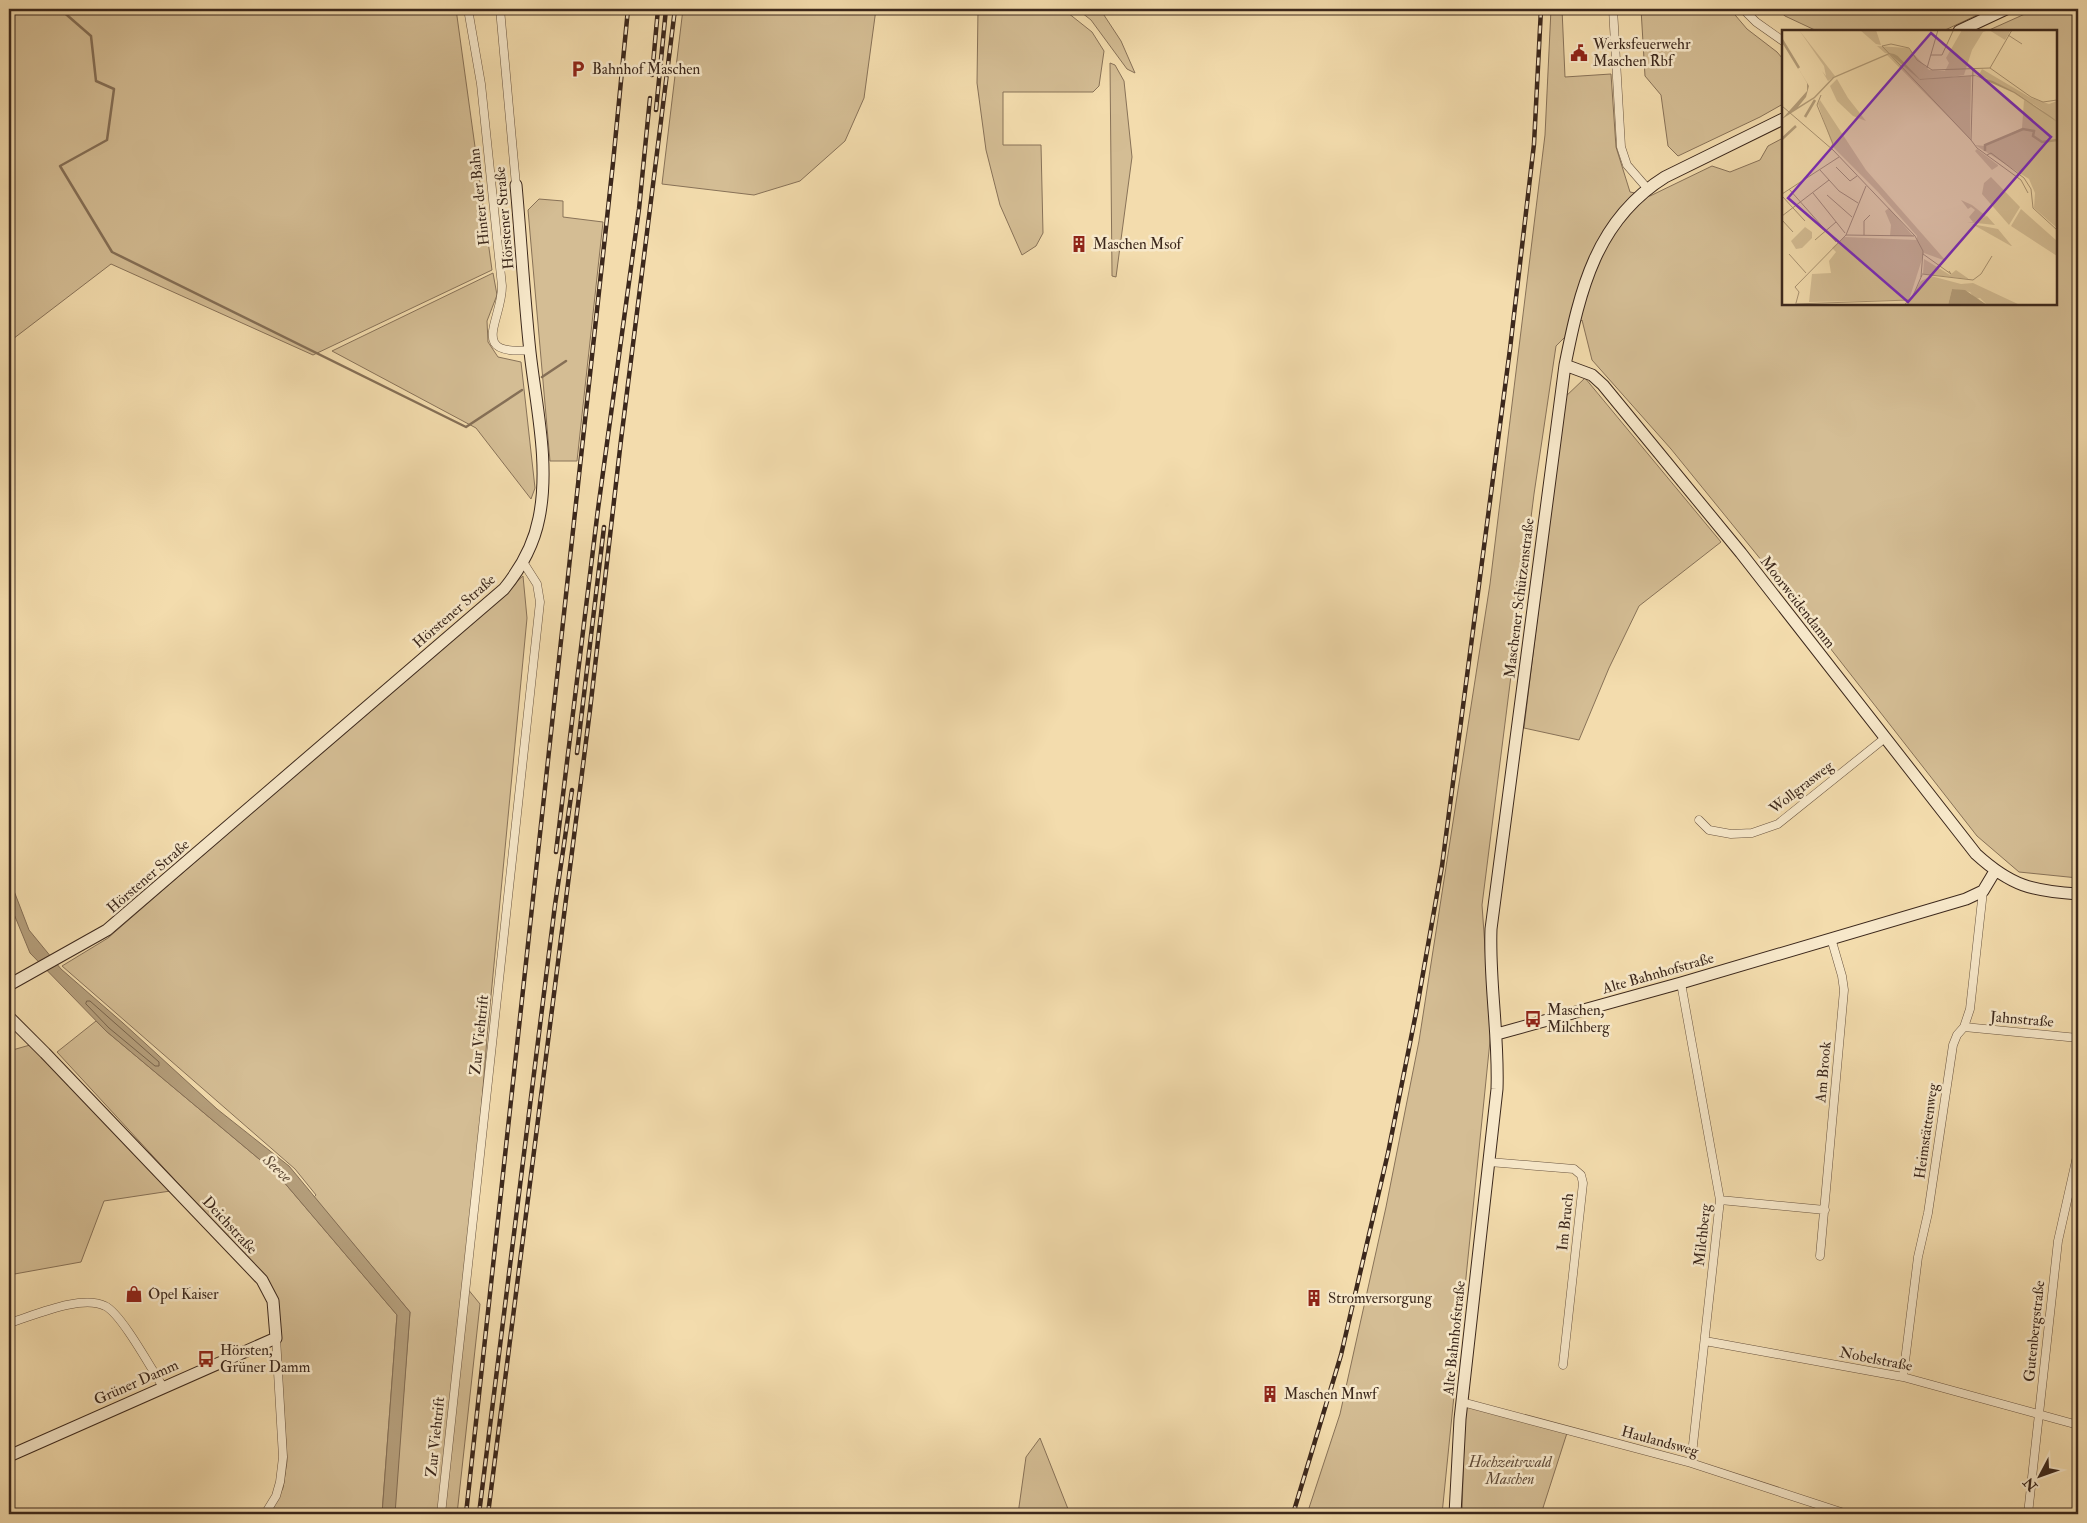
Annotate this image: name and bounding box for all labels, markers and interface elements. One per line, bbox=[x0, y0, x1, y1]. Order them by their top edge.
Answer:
inset map bbox=[1782, 30, 2057, 305]
place label: Werksfeuerwehr Maschen Rbf bbox=[1592, 35, 1691, 71]
public building icon: Werksfeuerwehr Maschen Rbf bbox=[1569, 43, 1589, 63]
parking icon: Bahnhof Maschen bbox=[568, 59, 588, 79]
place label: Bahnhof Maschen bbox=[592, 60, 701, 79]
street label: Hinter der Bahn bbox=[465, 147, 494, 247]
street label: Hörstener Straße bbox=[491, 166, 518, 270]
building icon: Maschen Msof bbox=[1069, 234, 1089, 254]
place label: Maschen Msof bbox=[1093, 235, 1184, 254]
street label: Maschener Schützenstraße bbox=[1500, 517, 1539, 679]
street label: Moorweidendamm bbox=[1756, 552, 1840, 652]
street label: Hörstener Straße bbox=[409, 570, 500, 652]
street label: Wollgrasweg bbox=[1765, 756, 1838, 819]
street label: Hörstener Straße bbox=[103, 835, 194, 917]
street label: Alte Bahnhofstraße bbox=[1599, 948, 1716, 999]
street label: Zur Viehtrift bbox=[466, 994, 493, 1076]
place label: Maschen, Milchberg bbox=[1547, 1001, 1610, 1037]
street label: Jahnstraße bbox=[1988, 1007, 2054, 1033]
bus stop icon: Maschen, Milchberg bbox=[1523, 1009, 1543, 1029]
street label: Am Brook bbox=[1811, 1041, 1836, 1104]
street label: Heimstättenweg bbox=[1910, 1081, 1943, 1180]
water label: Seeve bbox=[258, 1150, 296, 1188]
street label: Deichstraße bbox=[198, 1192, 261, 1258]
street label: Im Bruch bbox=[1553, 1192, 1578, 1252]
street label: Milchberg bbox=[1690, 1202, 1715, 1267]
street label: Gutenbergstraße bbox=[2020, 1279, 2049, 1383]
street label: Alte Bahnhofstraße bbox=[1439, 1280, 1470, 1397]
shop icon: Opel Kaiser bbox=[124, 1284, 144, 1304]
place label: Opel Kaiser bbox=[148, 1285, 219, 1305]
building icon: Stromversorgung bbox=[1304, 1288, 1324, 1308]
place label: Stromversorgung bbox=[1328, 1289, 1432, 1308]
place label: Hörsten, Grüner Damm bbox=[220, 1341, 311, 1377]
street label: Nobelstraße bbox=[1838, 1343, 1914, 1376]
bus stop icon: Hörsten, Grüner Damm bbox=[196, 1349, 216, 1369]
street label: Grüner Damm bbox=[91, 1355, 182, 1410]
building icon: Maschen Mnwf bbox=[1260, 1384, 1280, 1404]
place label: Maschen Mnwf bbox=[1284, 1385, 1379, 1404]
street label: Zur Viehtrift bbox=[422, 1396, 449, 1478]
street label: Haulandsweg bbox=[1619, 1422, 1701, 1461]
north arrow bbox=[2014, 1450, 2064, 1500]
park label: Hochzeitswald Maschen bbox=[1467, 1453, 1553, 1489]
text: N bbox=[2020, 1474, 2042, 1495]

